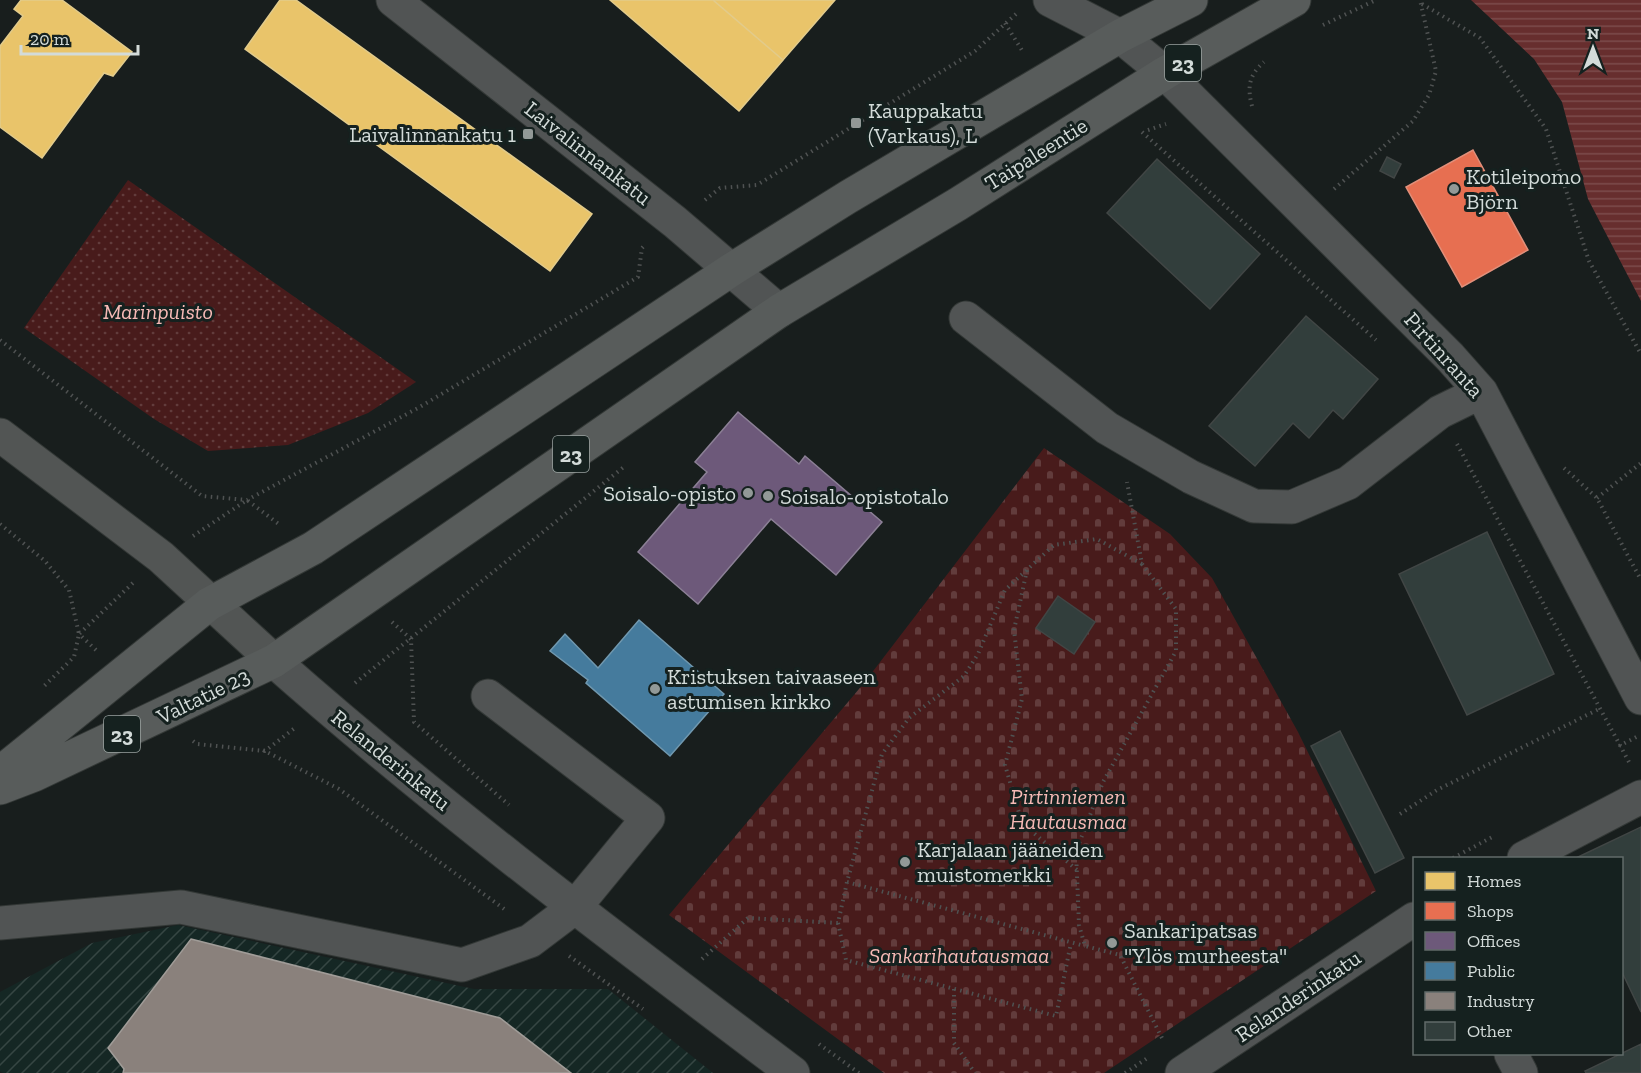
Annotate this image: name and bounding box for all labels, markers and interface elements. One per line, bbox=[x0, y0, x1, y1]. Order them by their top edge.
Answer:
scale bar bbox=[21, 18, 138, 56]
north arrow bbox=[1563, 18, 1623, 78]
text: N bbox=[1587, 24, 1599, 43]
text: 20 m bbox=[30, 28, 70, 50]
road number: 23 bbox=[1165, 45, 1201, 81]
street label: Laivalinnankatu bbox=[519, 95, 657, 211]
place label: Kauppakatu (Varkaus), L bbox=[868, 97, 983, 149]
street label: Taipaleentie bbox=[980, 112, 1092, 196]
marker: Kauppakatu (Varkaus), L bbox=[849, 116, 863, 130]
place label: Laivalinnankatu 1 bbox=[349, 121, 517, 148]
marker: Laivalinnankatu 1 bbox=[521, 127, 535, 141]
place label: Kotileipomo Björn bbox=[1466, 163, 1581, 215]
marker: Kotileipomo Björn bbox=[1447, 182, 1461, 196]
park label: Marinpuisto bbox=[103, 298, 213, 325]
street label: Pirtinranta bbox=[1398, 306, 1490, 404]
road number: 23 bbox=[553, 436, 589, 472]
place label: Soisalo-opisto bbox=[603, 480, 736, 507]
place label: Soisalo-opistotalo bbox=[780, 483, 949, 510]
marker: Soisalo-opisto bbox=[741, 486, 755, 500]
marker: Soisalo-opistotalo bbox=[761, 489, 775, 503]
street label: Valtatie 23 bbox=[151, 662, 254, 730]
place label: Kristuksen taivaaseen astumisen kirkko bbox=[667, 663, 876, 715]
marker: Kristuksen taivaaseen astumisen kirkko bbox=[648, 682, 662, 696]
street label: Relanderinkatu bbox=[326, 704, 457, 817]
road number: 23 bbox=[104, 716, 140, 752]
park label: Pirtinniemen Hautausmaa bbox=[1009, 783, 1127, 835]
place label: Karjalaan jääneiden muistomerkki bbox=[917, 836, 1103, 888]
marker: Karjalaan jääneiden muistomerkki bbox=[898, 855, 912, 869]
legend bbox=[1413, 857, 1623, 1055]
text: Homes bbox=[1467, 870, 1521, 892]
text: Shops bbox=[1467, 900, 1514, 922]
place label: Sankaripatsas "Ylös murheesta" bbox=[1124, 917, 1287, 969]
text: Offices bbox=[1467, 930, 1520, 952]
marker: Sankaripatsas "Ylös murheesta" bbox=[1105, 936, 1119, 950]
park label: Sankarihautausmaa bbox=[869, 942, 1049, 969]
street label: Relanderinkatu bbox=[1230, 944, 1366, 1048]
text: Public bbox=[1467, 960, 1515, 982]
text: Industry bbox=[1467, 990, 1535, 1012]
text: Other bbox=[1467, 1020, 1513, 1042]

